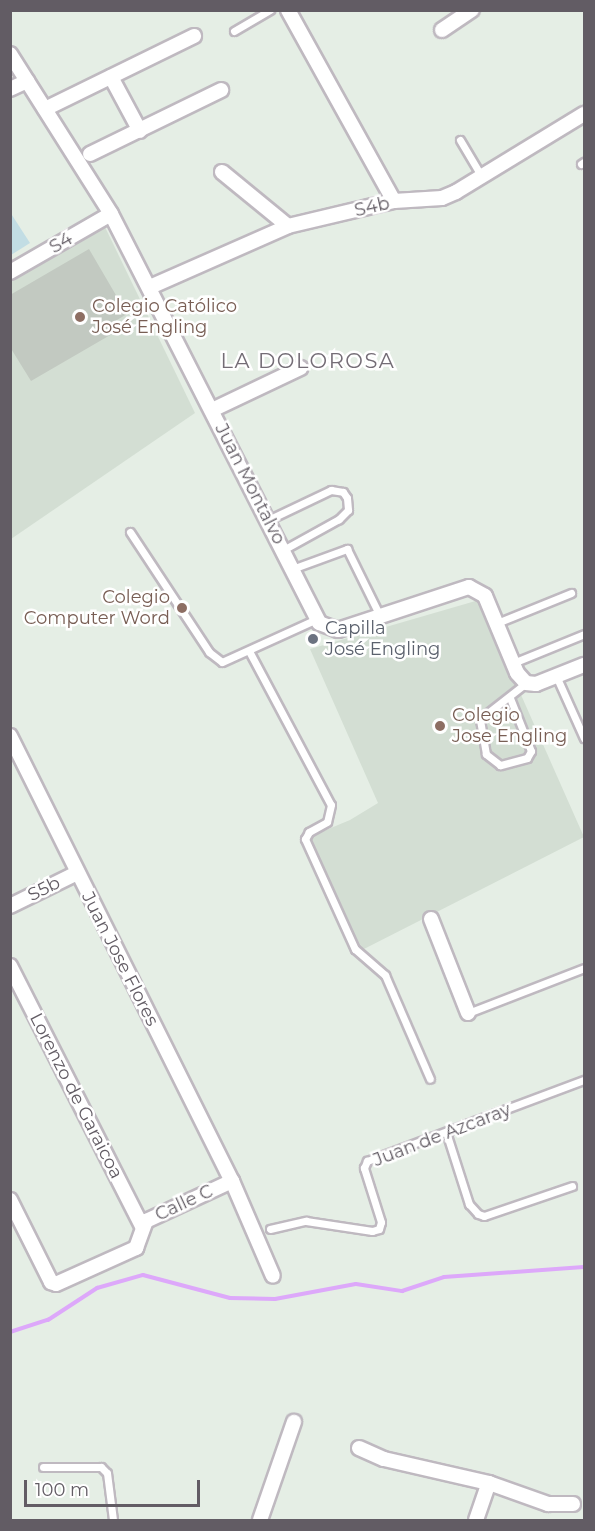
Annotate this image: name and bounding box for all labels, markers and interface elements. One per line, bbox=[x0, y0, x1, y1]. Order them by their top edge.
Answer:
street label: S4b bbox=[352, 193, 392, 221]
street label: S4 bbox=[46, 228, 76, 258]
place label: Colegio Católico José Engling bbox=[92, 296, 237, 338]
marker: Colegio Católico José Engling bbox=[73, 310, 87, 324]
district label: LA DOLOROSA bbox=[221, 348, 395, 374]
street label: Juan Montalvo bbox=[210, 420, 290, 548]
place label: Colegio Computer Word bbox=[24, 587, 170, 630]
marker: Colegio Computer Word bbox=[175, 601, 189, 615]
place label: Capilla José Engling bbox=[325, 618, 440, 660]
marker: Capilla José Engling bbox=[306, 632, 320, 646]
place label: Colegio Jose Engling bbox=[452, 705, 567, 748]
marker: Colegio Jose Engling bbox=[433, 719, 447, 733]
street label: S5b bbox=[24, 872, 64, 906]
street label: Juan Jose Flores bbox=[77, 888, 163, 1030]
street label: Lorenzo de Garaicoa bbox=[25, 1010, 127, 1182]
street label: Juan de Azcaray bbox=[370, 1099, 514, 1171]
street label: Calle C bbox=[152, 1180, 216, 1226]
scale bar bbox=[27, 1468, 202, 1506]
text: 100 m bbox=[35, 1479, 89, 1501]

